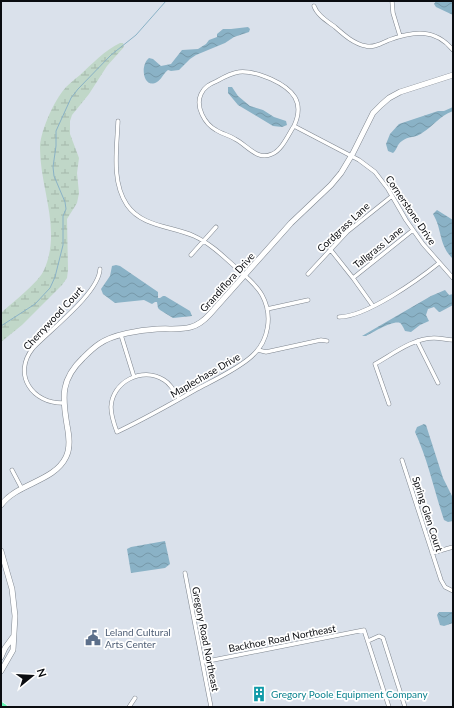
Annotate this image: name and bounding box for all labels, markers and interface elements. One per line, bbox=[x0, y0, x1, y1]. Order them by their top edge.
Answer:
street label: Cornerstone Drive bbox=[383, 173, 439, 247]
street label: Cordgrass Lane bbox=[314, 200, 372, 254]
street label: Tallgrass Lane bbox=[351, 223, 405, 271]
street label: Grandiflora Drive bbox=[197, 250, 257, 314]
street label: Cherrywood Court bbox=[21, 284, 86, 352]
street label: Maplechase Drive bbox=[168, 350, 242, 400]
street label: Spring Glen Court bbox=[410, 475, 446, 554]
street label: Gregory Road Northeast bbox=[190, 585, 222, 693]
street label: Backhoe Road Northeast bbox=[227, 622, 337, 654]
place label: Leland Cultural Arts Center bbox=[105, 626, 171, 650]
public building icon: Leland Cultural Arts Center bbox=[84, 629, 102, 647]
north arrow bbox=[12, 656, 52, 696]
text: N bbox=[34, 667, 49, 679]
building icon: Gregory Poole Equipment Company bbox=[250, 685, 268, 703]
place label: Gregory Poole Equipment Company bbox=[271, 688, 429, 700]

